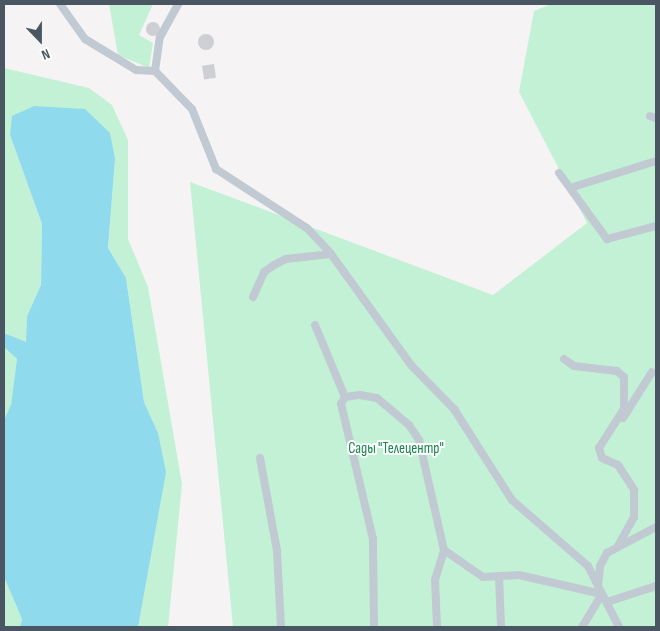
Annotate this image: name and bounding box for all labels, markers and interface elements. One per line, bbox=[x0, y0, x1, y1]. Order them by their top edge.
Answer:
north arrow bbox=[15, 15, 65, 65]
text: N bbox=[39, 45, 52, 64]
park label: Сады "Телецентр" bbox=[348, 440, 444, 458]

